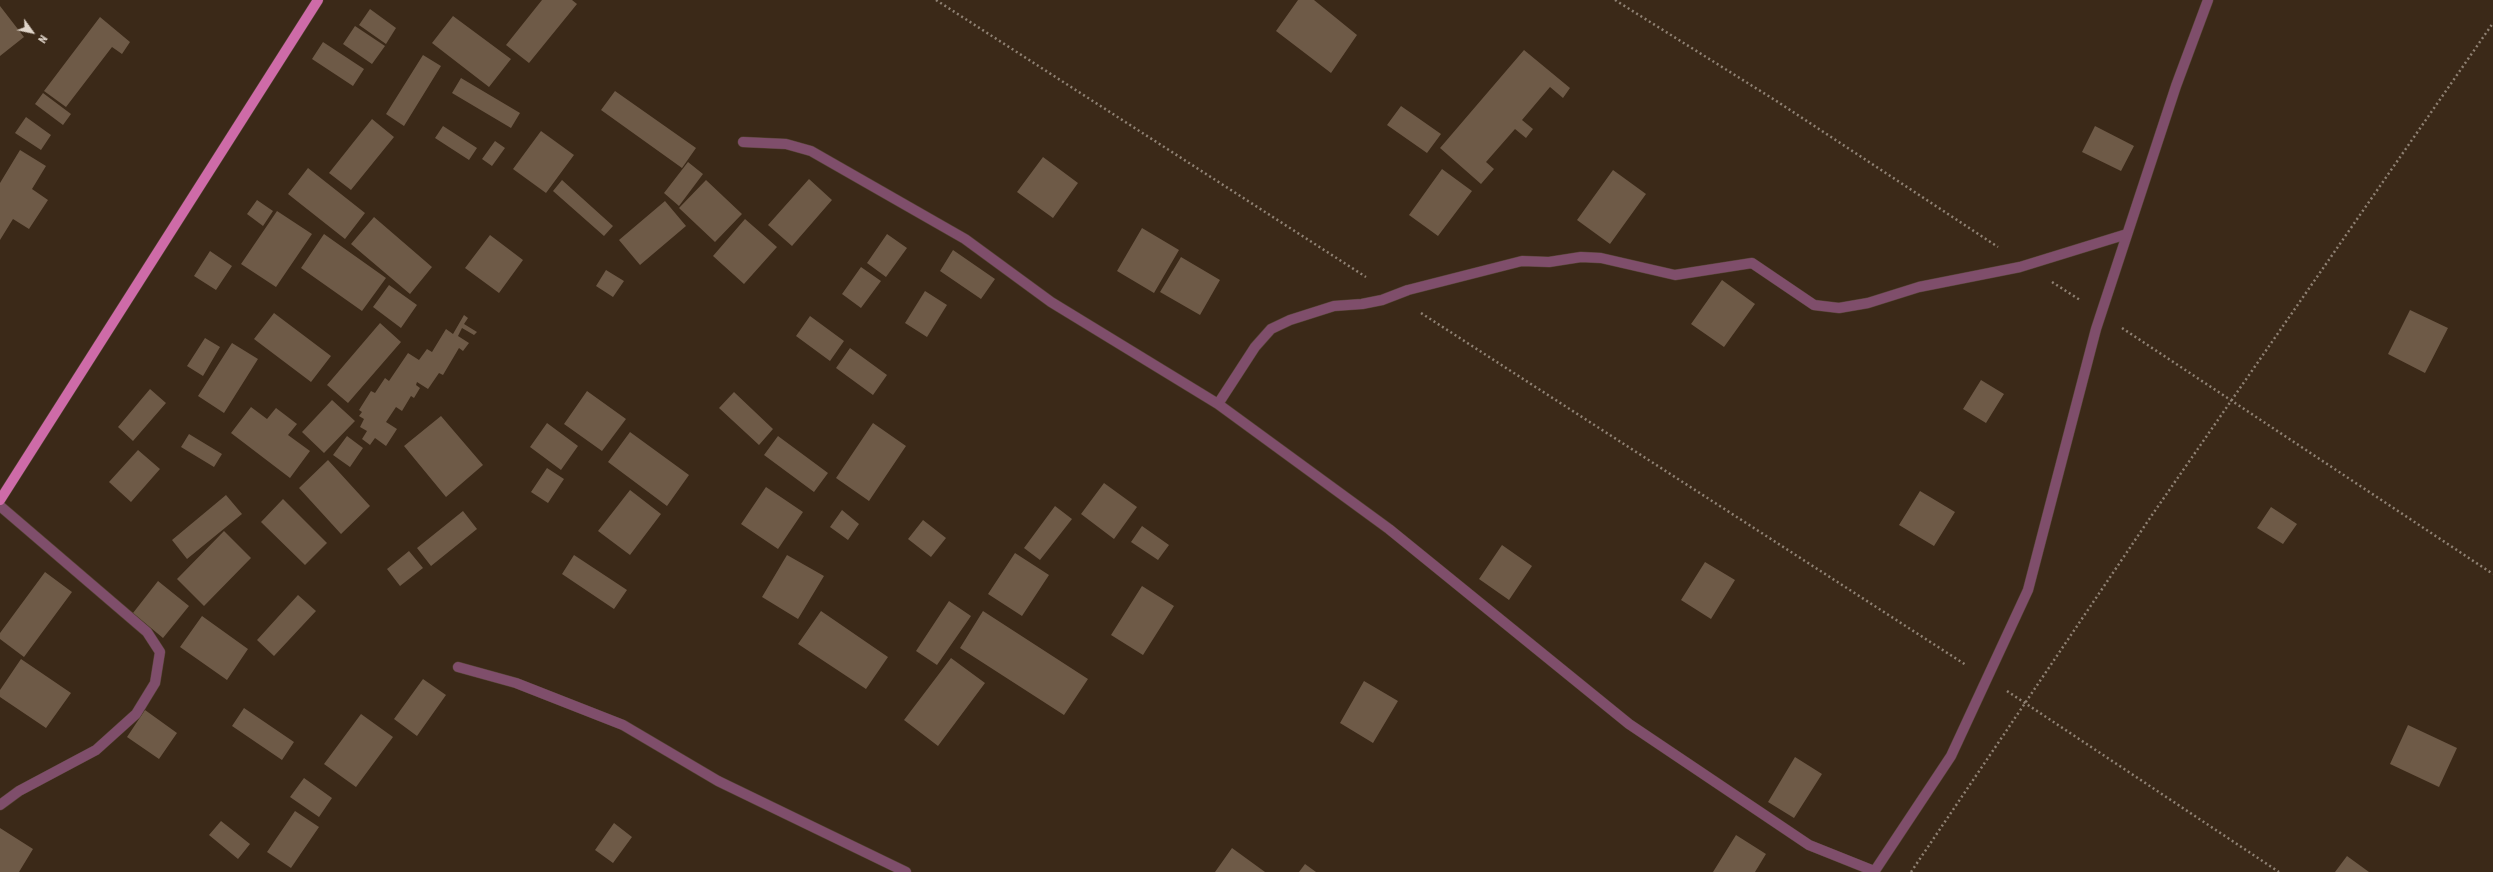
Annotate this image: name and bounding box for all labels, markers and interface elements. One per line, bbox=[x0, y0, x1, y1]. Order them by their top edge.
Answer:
north arrow bbox=[12, 12, 52, 52]
text: N bbox=[35, 32, 50, 45]

